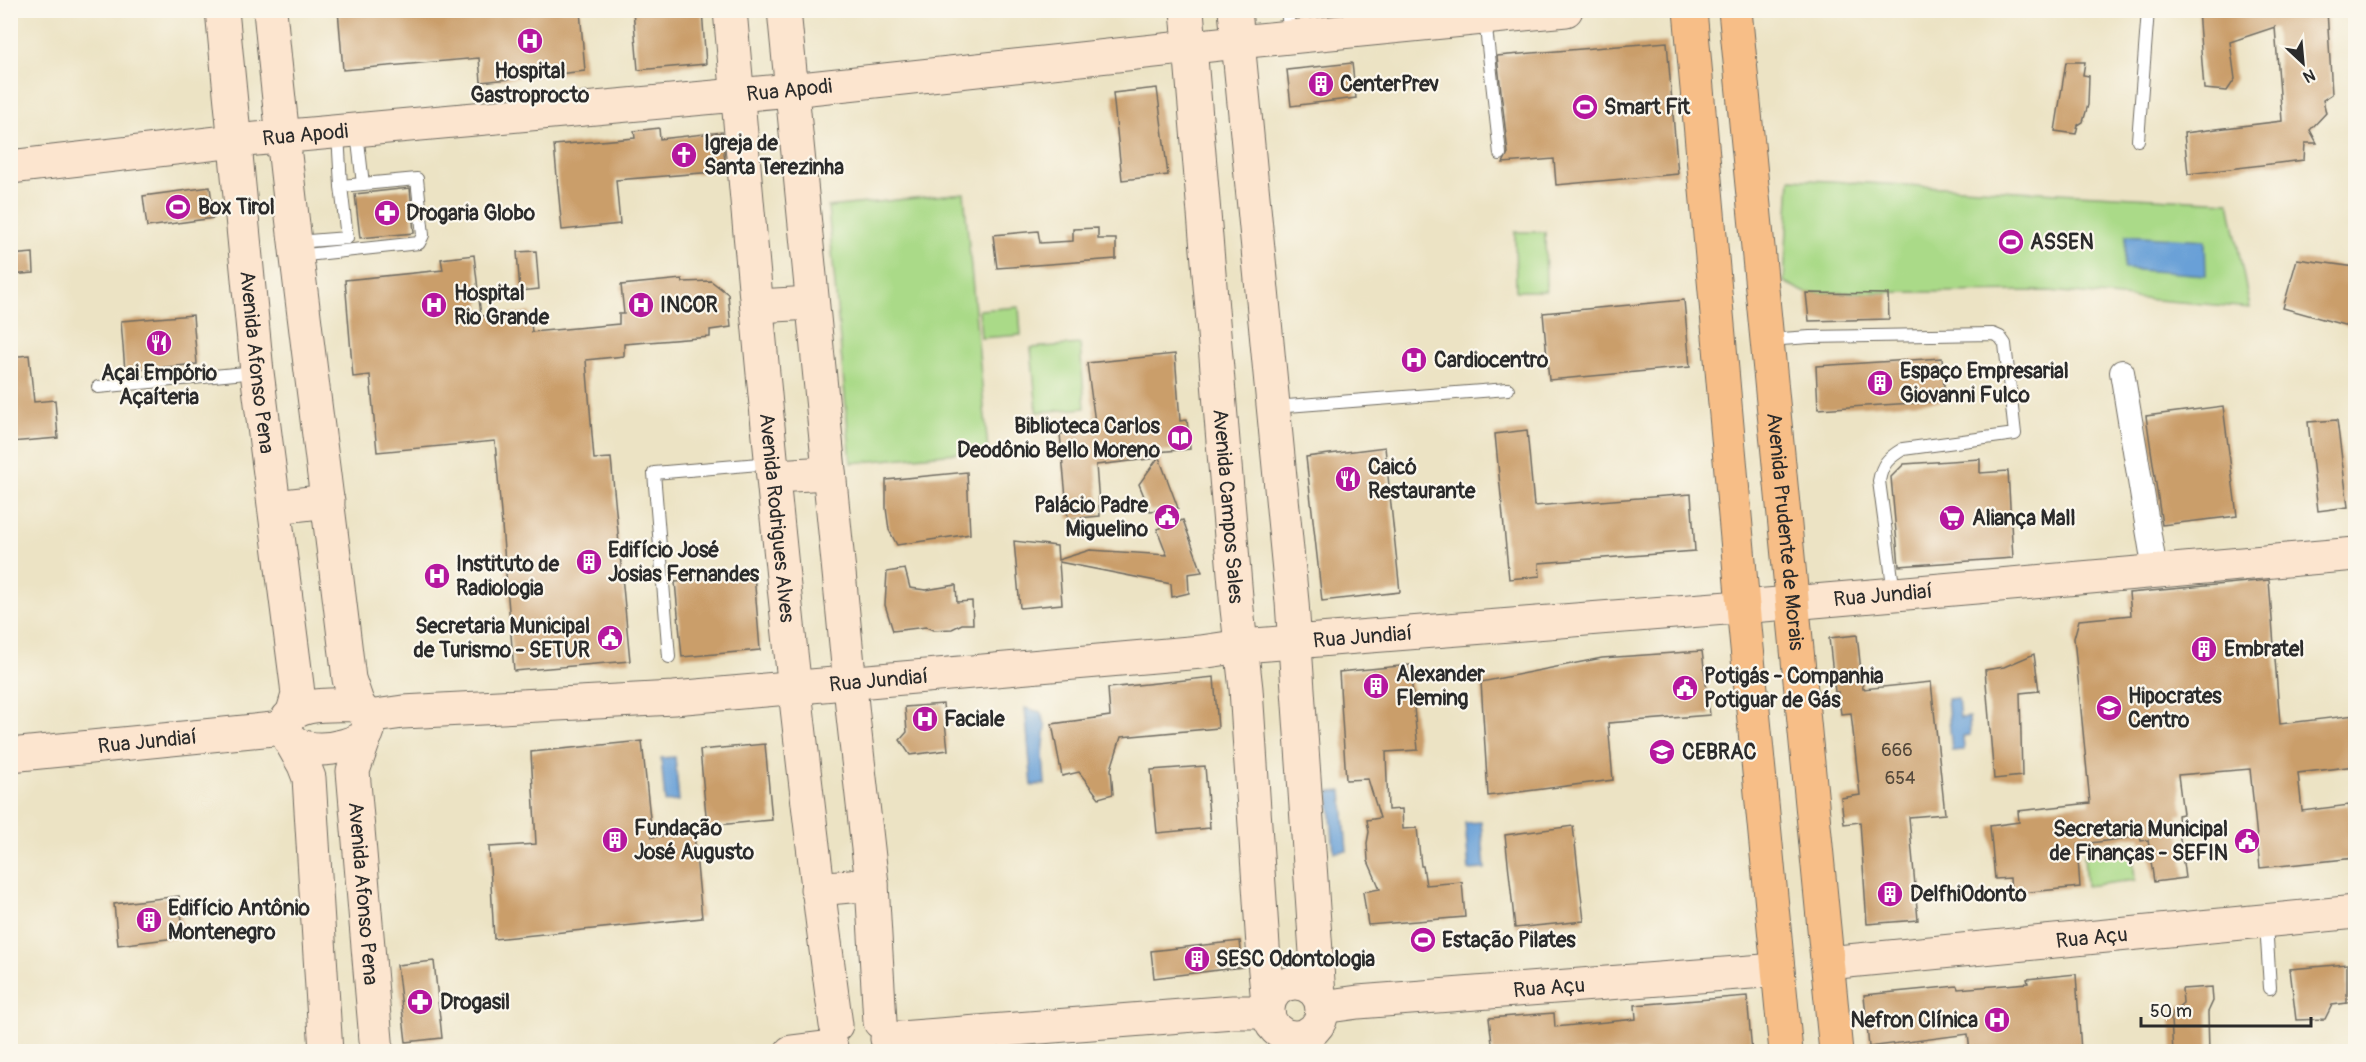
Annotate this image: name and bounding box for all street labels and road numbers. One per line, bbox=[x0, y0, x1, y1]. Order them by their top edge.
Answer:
street label: Rua Apodi bbox=[745, 73, 834, 108]
street label: Rua Apodi bbox=[261, 118, 350, 152]
street label: Avenida Afonso Pena bbox=[233, 270, 280, 455]
street label: Avenida Campos Sales bbox=[1206, 408, 1250, 605]
street label: Avenida Prudente de Morais bbox=[1760, 411, 1810, 652]
street label: Avenida Rodrigues Alves bbox=[753, 412, 801, 625]
street label: Rua Jundiaí bbox=[1832, 578, 1934, 613]
street label: Rua Jundiaí bbox=[1312, 620, 1413, 654]
street label: Rua Jundiaí bbox=[828, 663, 929, 698]
street label: Rua Jundiaí bbox=[97, 724, 198, 760]
street label: Avenida Afonso Pena bbox=[342, 801, 384, 986]
street label: Rua Açu bbox=[2055, 921, 2129, 955]
street label: Rua Açu bbox=[1512, 972, 1586, 1004]

